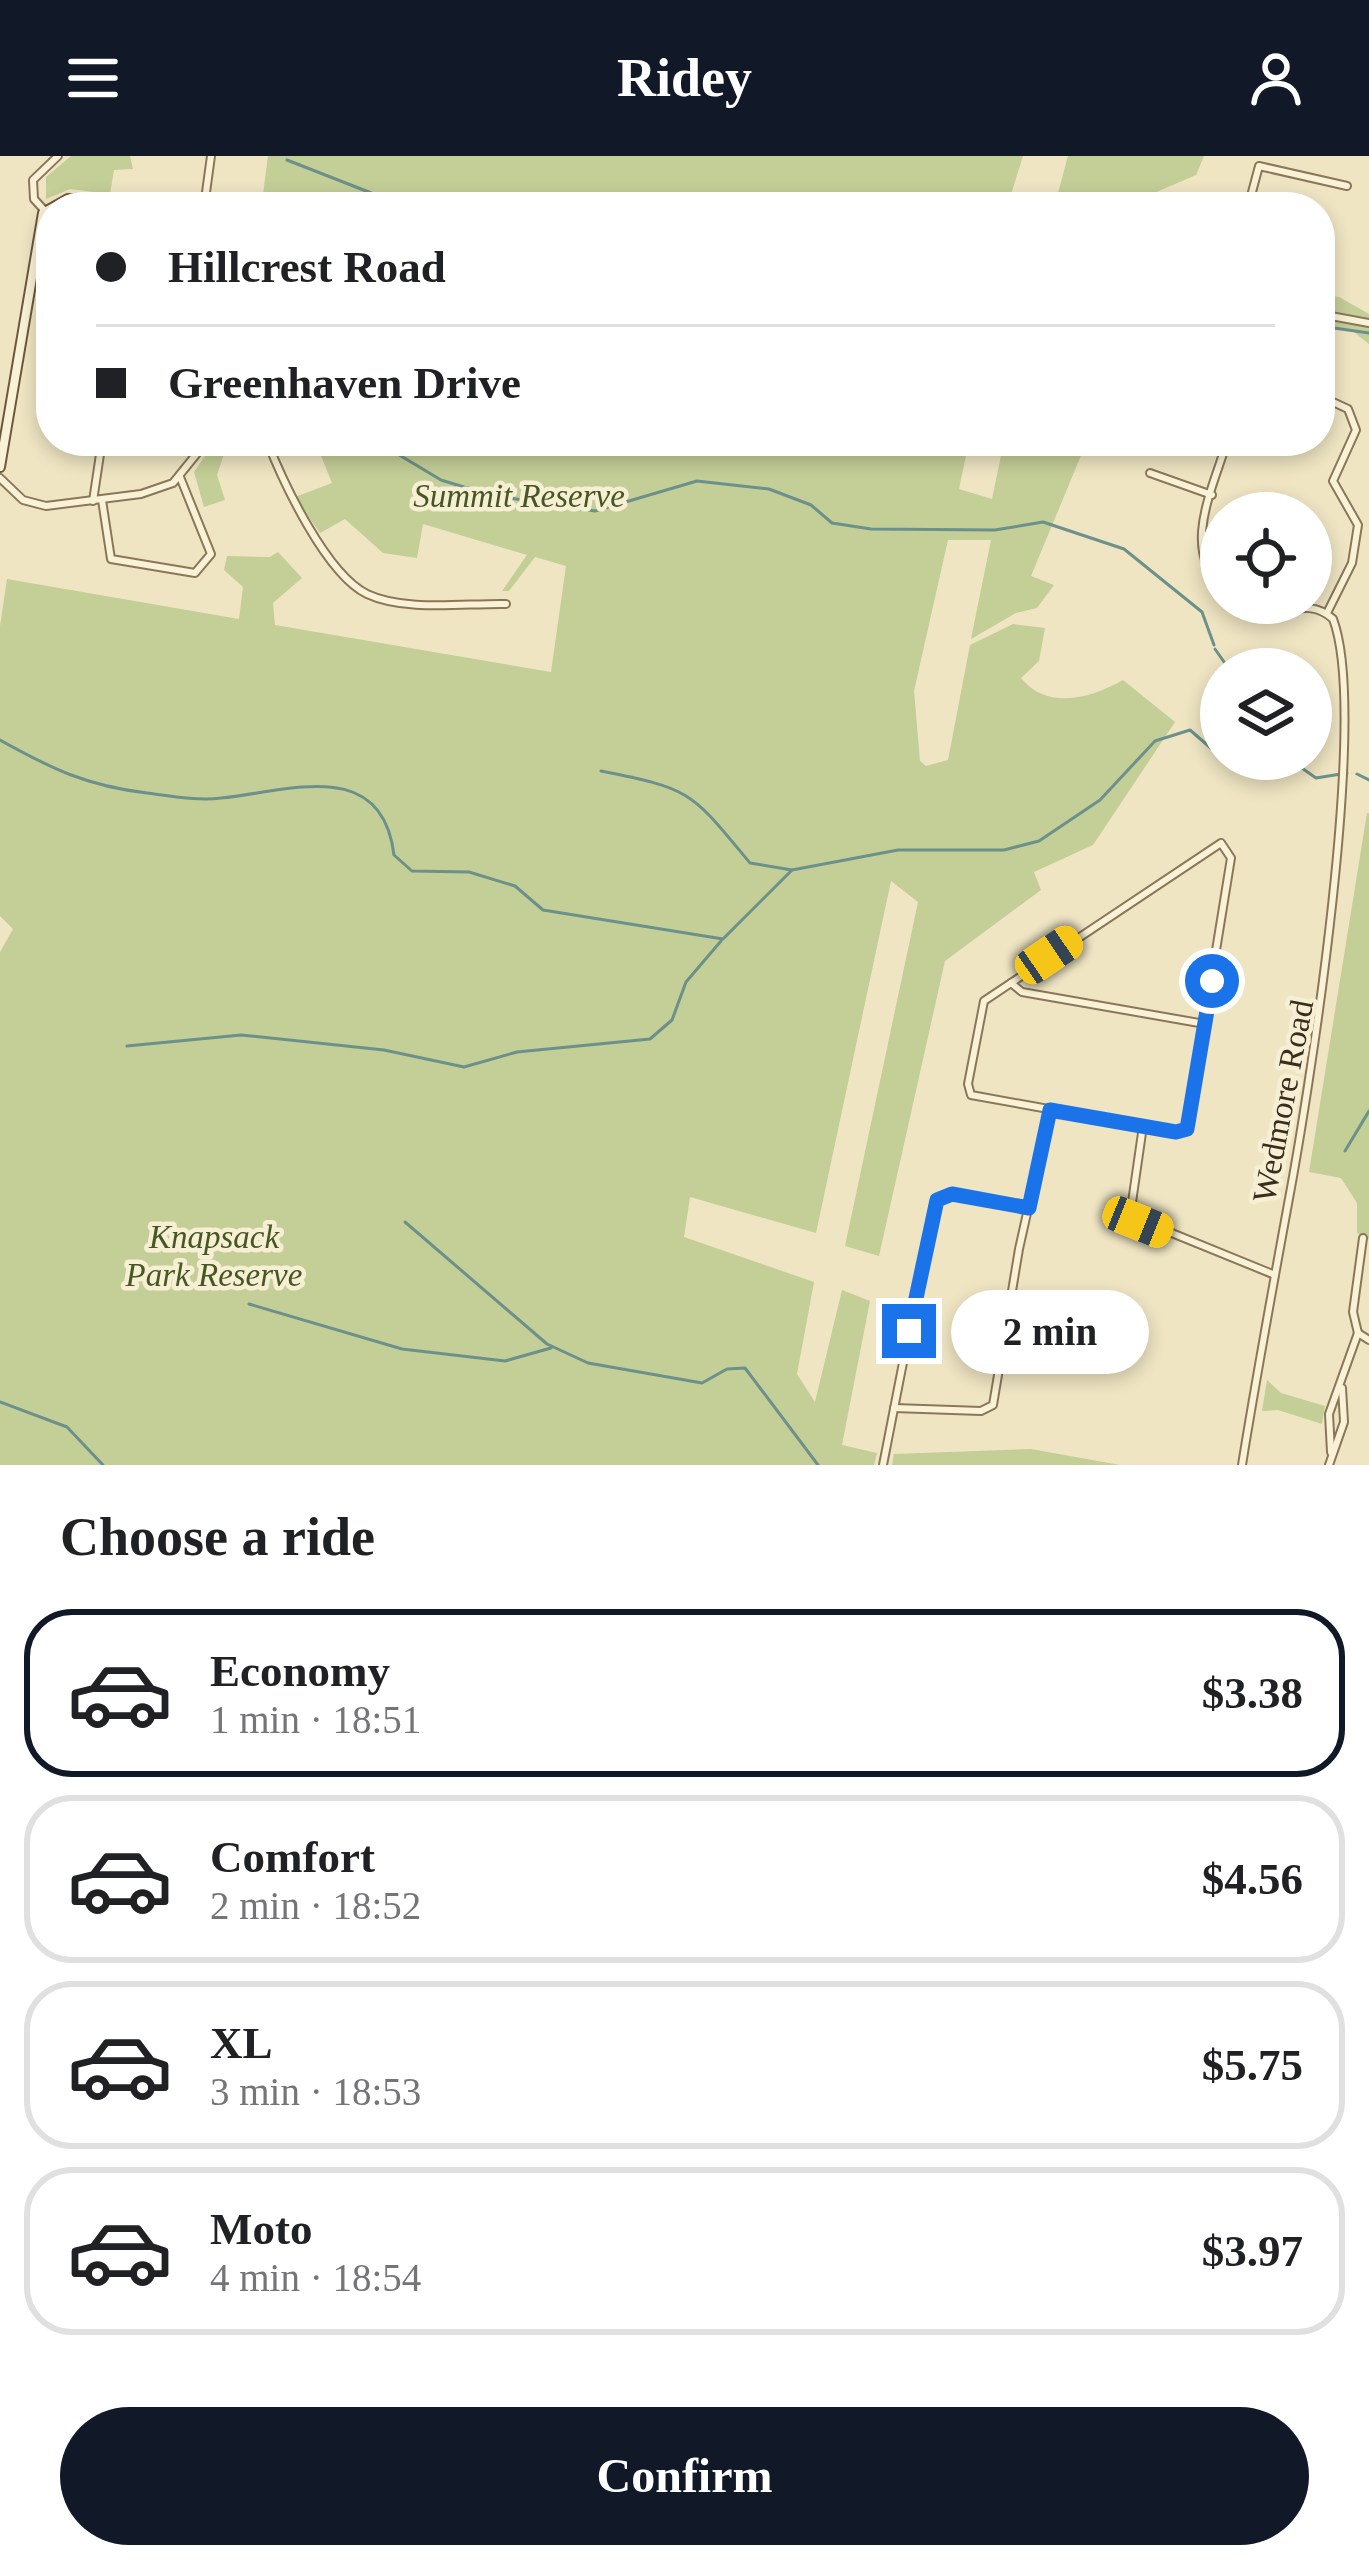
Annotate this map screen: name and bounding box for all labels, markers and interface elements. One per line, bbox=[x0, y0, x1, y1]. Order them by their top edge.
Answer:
icon: menu bbox=[60, 45, 126, 111]
icon: person bbox=[1243, 45, 1309, 111]
text: Ridey bbox=[617, 48, 752, 108]
text: Hillcrest Road bbox=[168, 242, 446, 292]
text: Greenhaven Drive bbox=[168, 358, 521, 408]
park label: Summit Reserve bbox=[413, 478, 625, 514]
map controls bbox=[1200, 492, 1332, 780]
button: locate bbox=[1200, 492, 1332, 624]
button: layers bbox=[1200, 648, 1332, 780]
car bbox=[1009, 920, 1089, 990]
route start bbox=[1185, 954, 1239, 1008]
street label: Wedmore Road bbox=[1246, 996, 1320, 1205]
car bbox=[1098, 1192, 1178, 1252]
park label: Knapsack Park Reserve bbox=[125, 1219, 302, 1293]
callout: 2 min bbox=[951, 1289, 1149, 1373]
route end bbox=[882, 1304, 936, 1358]
text: 2 min bbox=[1003, 1310, 1097, 1353]
text: Choose a ride bbox=[60, 1507, 375, 1567]
icon: car bbox=[66, 1639, 174, 1747]
text: Economy bbox=[210, 1646, 390, 1696]
text: $3.38 bbox=[1202, 1668, 1303, 1718]
text: 1 min · 18:51 bbox=[210, 1698, 421, 1741]
icon: car bbox=[66, 1825, 174, 1933]
text: Comfort bbox=[210, 1832, 375, 1882]
text: $4.56 bbox=[1202, 1854, 1303, 1904]
text: 2 min · 18:52 bbox=[210, 1884, 421, 1927]
icon: car bbox=[66, 2011, 174, 2119]
text: XL bbox=[210, 2018, 273, 2068]
text: $5.75 bbox=[1202, 2040, 1303, 2090]
text: 3 min · 18:53 bbox=[210, 2070, 421, 2113]
icon: car bbox=[66, 2197, 174, 2305]
text: Moto bbox=[210, 2204, 312, 2254]
text: $3.97 bbox=[1202, 2226, 1303, 2276]
text: 4 min · 18:54 bbox=[210, 2256, 421, 2299]
button: Confirm bbox=[60, 2407, 1309, 2545]

